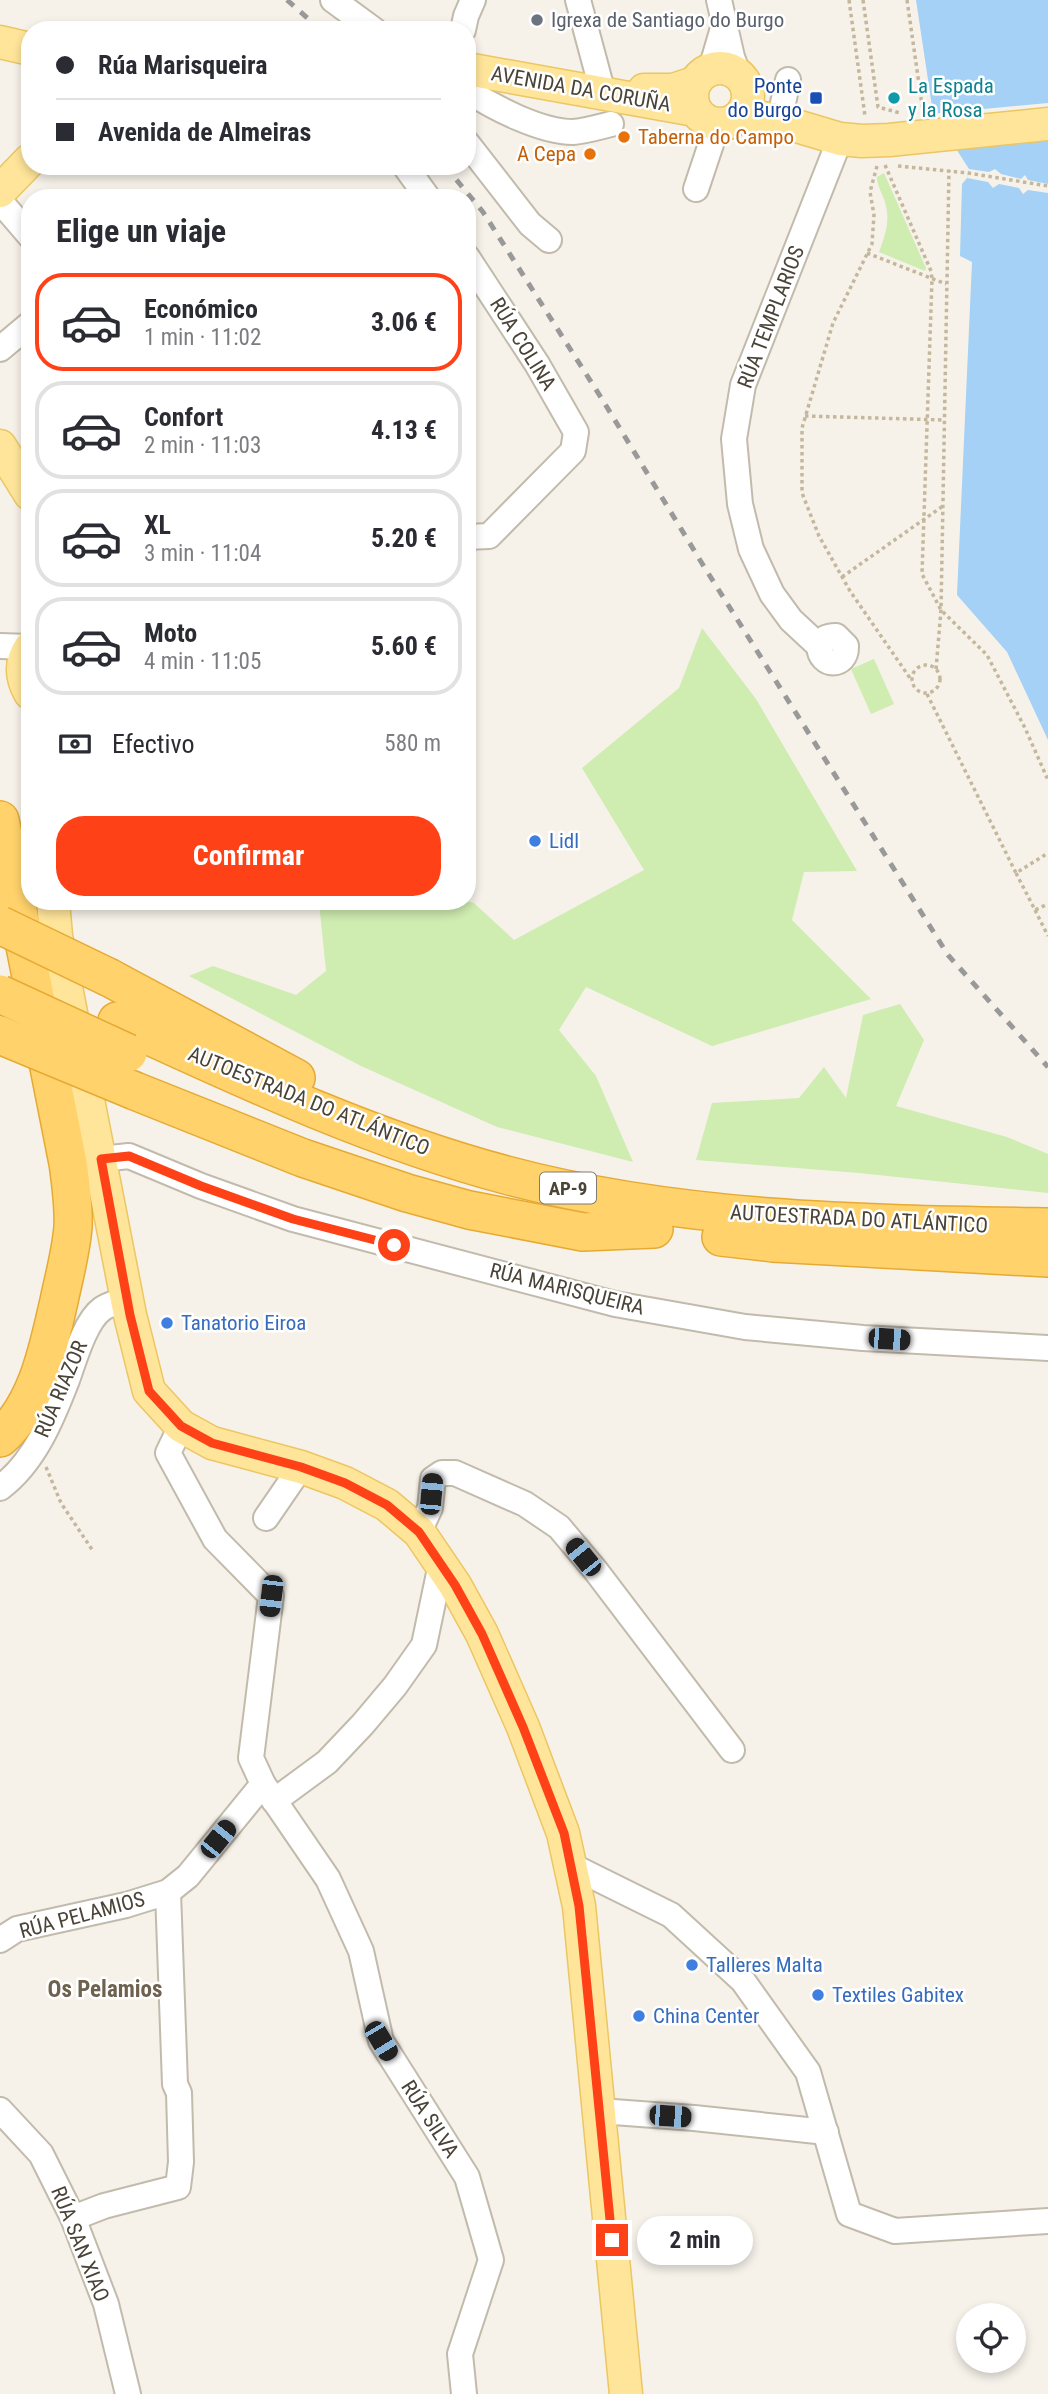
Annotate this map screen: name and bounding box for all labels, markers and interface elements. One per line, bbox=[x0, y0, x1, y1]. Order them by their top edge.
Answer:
place label: Igrexa de Santiago do Burgo bbox=[551, 8, 784, 32]
marker: Igrexa de Santiago do Burgo bbox=[529, 12, 545, 28]
text: Rúa Marisqueira bbox=[98, 50, 268, 80]
street label: AVENIDA DA CORUÑA bbox=[489, 61, 673, 117]
place label: Ponte do Burgo bbox=[728, 74, 802, 122]
place label: La Espada y la Rosa bbox=[908, 74, 994, 122]
marker: Ponte do Burgo bbox=[808, 90, 824, 106]
marker: La Espada y la Rosa bbox=[886, 90, 902, 106]
text: Avenida de Almeiras bbox=[98, 117, 311, 147]
place label: Taberna do Campo bbox=[638, 125, 794, 149]
marker: Taberna do Campo bbox=[616, 129, 632, 145]
place label: A Cepa bbox=[517, 142, 576, 166]
marker: A Cepa bbox=[582, 146, 598, 162]
text: Elige un viaje bbox=[56, 212, 226, 250]
street label: RÚA TEMPLARIOS bbox=[733, 242, 809, 391]
icon: car bbox=[60, 291, 123, 354]
street label: RÚA COLINA bbox=[485, 293, 561, 395]
text: Económico bbox=[144, 294, 258, 324]
text: 3.06 € bbox=[371, 307, 437, 337]
text: 1 min · 11:02 bbox=[144, 324, 261, 351]
icon: car bbox=[60, 399, 123, 462]
text: Confort bbox=[144, 402, 223, 432]
text: 4.13 € bbox=[371, 415, 437, 445]
text: 2 min · 11:03 bbox=[144, 432, 261, 459]
icon: car bbox=[60, 507, 123, 570]
text: XL bbox=[144, 510, 171, 540]
text: 5.20 € bbox=[371, 523, 437, 553]
text: 3 min · 11:04 bbox=[144, 540, 261, 567]
icon: car bbox=[60, 615, 123, 678]
text: Moto bbox=[144, 618, 197, 648]
text: 5.60 € bbox=[371, 631, 437, 661]
text: 4 min · 11:05 bbox=[144, 648, 261, 675]
icon: cash bbox=[56, 725, 94, 763]
text: Efectivo bbox=[112, 729, 194, 759]
text: 580 m bbox=[384, 730, 441, 757]
button: Confirmar bbox=[56, 816, 441, 896]
place label: Lidl bbox=[549, 829, 579, 853]
marker: Lidl bbox=[527, 833, 543, 849]
street label: AUTOESTRADA DO ATLÁNTICO bbox=[185, 1042, 433, 1160]
road number: AP-9 bbox=[540, 1172, 596, 1204]
street label: AUTOESTRADA DO ATLÁNTICO bbox=[730, 1200, 988, 1238]
route start bbox=[378, 1229, 410, 1261]
street label: RÚA MARISQUEIRA bbox=[487, 1258, 647, 1320]
place label: Tanatorio Eiroa bbox=[181, 1311, 306, 1335]
marker: Tanatorio Eiroa bbox=[159, 1315, 175, 1331]
car bbox=[868, 1327, 911, 1351]
street label: RÚA RIAZOR bbox=[30, 1337, 92, 1441]
car bbox=[419, 1472, 444, 1516]
car bbox=[562, 1534, 605, 1580]
car bbox=[259, 1574, 284, 1618]
car bbox=[197, 1816, 240, 1862]
street label: RÚA PELAMIOS bbox=[17, 1887, 147, 1943]
place label: Talleres Malta bbox=[706, 1953, 823, 1977]
marker: Talleres Malta bbox=[684, 1957, 700, 1973]
district label: Os Pelamios bbox=[48, 1976, 162, 2003]
place label: Textiles Gabitex bbox=[832, 1983, 964, 2007]
marker: Textiles Gabitex bbox=[810, 1987, 826, 2003]
place label: China Center bbox=[653, 2004, 759, 2028]
marker: China Center bbox=[631, 2008, 647, 2024]
car bbox=[362, 2018, 401, 2064]
street label: RÚA SILVA bbox=[396, 2076, 464, 2162]
car bbox=[649, 2104, 692, 2128]
street label: RÚA SAN XIAO bbox=[46, 2183, 114, 2305]
callout: 2 min bbox=[636, 2216, 752, 2264]
route end bbox=[596, 2224, 628, 2256]
text: 2 min bbox=[669, 2227, 721, 2254]
map controls bbox=[956, 2303, 1026, 2373]
button: locate bbox=[956, 2303, 1026, 2373]

